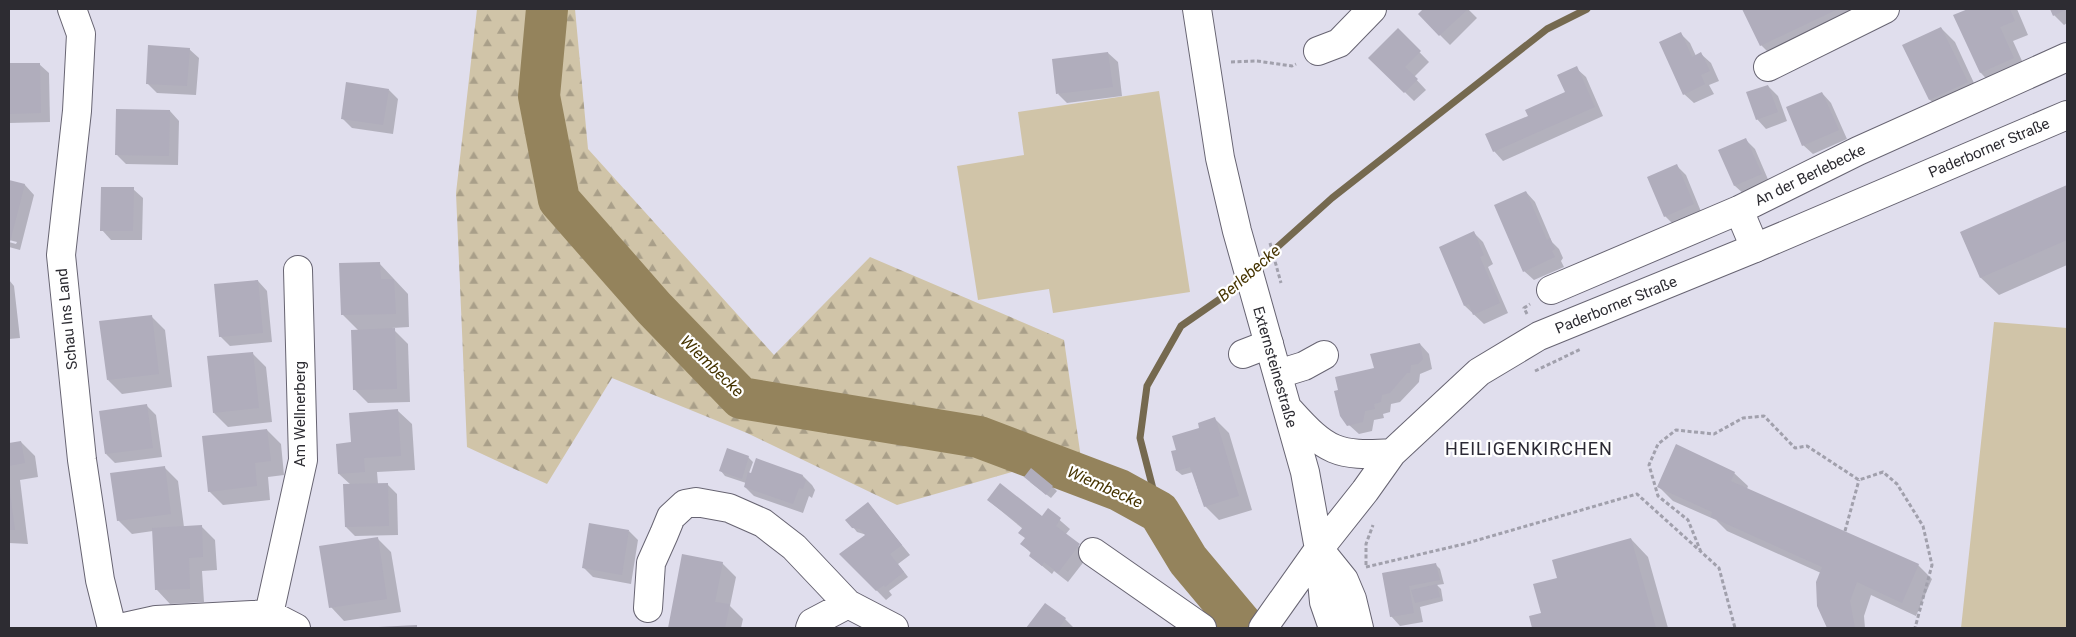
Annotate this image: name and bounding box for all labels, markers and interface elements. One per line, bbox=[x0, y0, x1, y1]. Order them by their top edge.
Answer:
street label: Paderborner Straße bbox=[1926, 114, 2052, 182]
street label: An der Berlebecke bbox=[1752, 140, 1868, 210]
water label: Berlebecke bbox=[1214, 241, 1284, 305]
street label: Schau Ins Land bbox=[53, 267, 81, 371]
street label: Paderborner Straße bbox=[1552, 272, 1680, 338]
street label: Externsteinestraße bbox=[1249, 304, 1301, 430]
water label: Wiembecke bbox=[676, 331, 748, 401]
street label: Am Wellnerberg bbox=[291, 361, 309, 467]
district label: HEILIGENKIRCHEN bbox=[1445, 438, 1613, 459]
water label: Wiembecke bbox=[1064, 462, 1146, 512]

